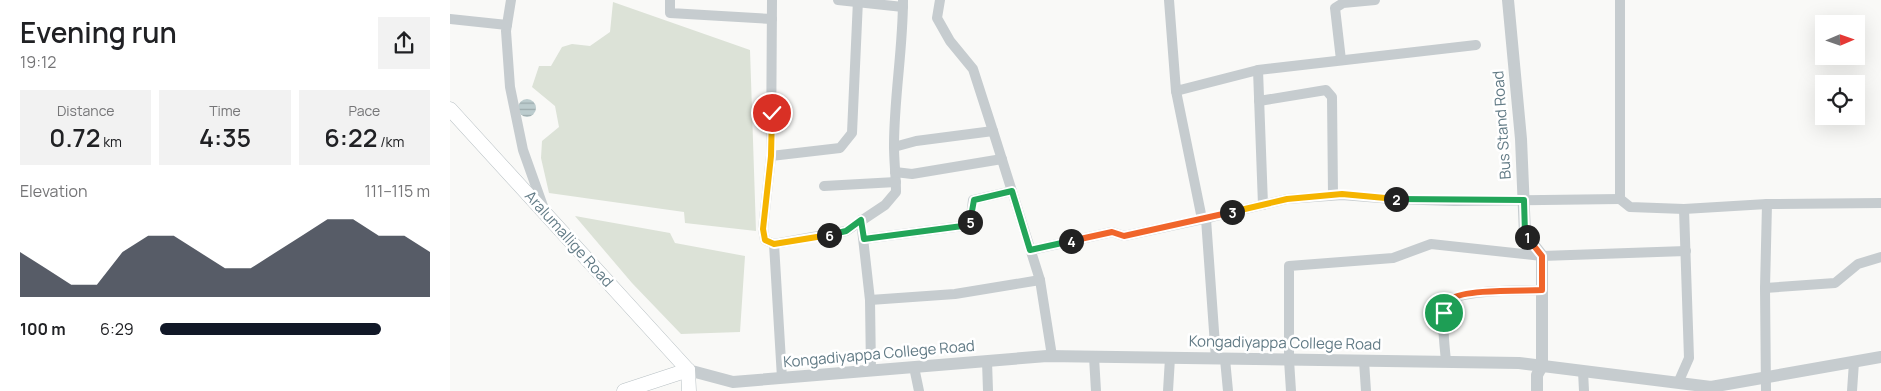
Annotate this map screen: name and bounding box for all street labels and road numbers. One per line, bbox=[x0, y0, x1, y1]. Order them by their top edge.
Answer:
street label: Bus Stand Road bbox=[1487, 70, 1516, 180]
street label: Aralumallige Road bbox=[520, 186, 618, 291]
street label: Kongadiyappa College Road bbox=[1189, 330, 1381, 355]
street label: Kongadiyappa College Road bbox=[782, 335, 976, 372]

